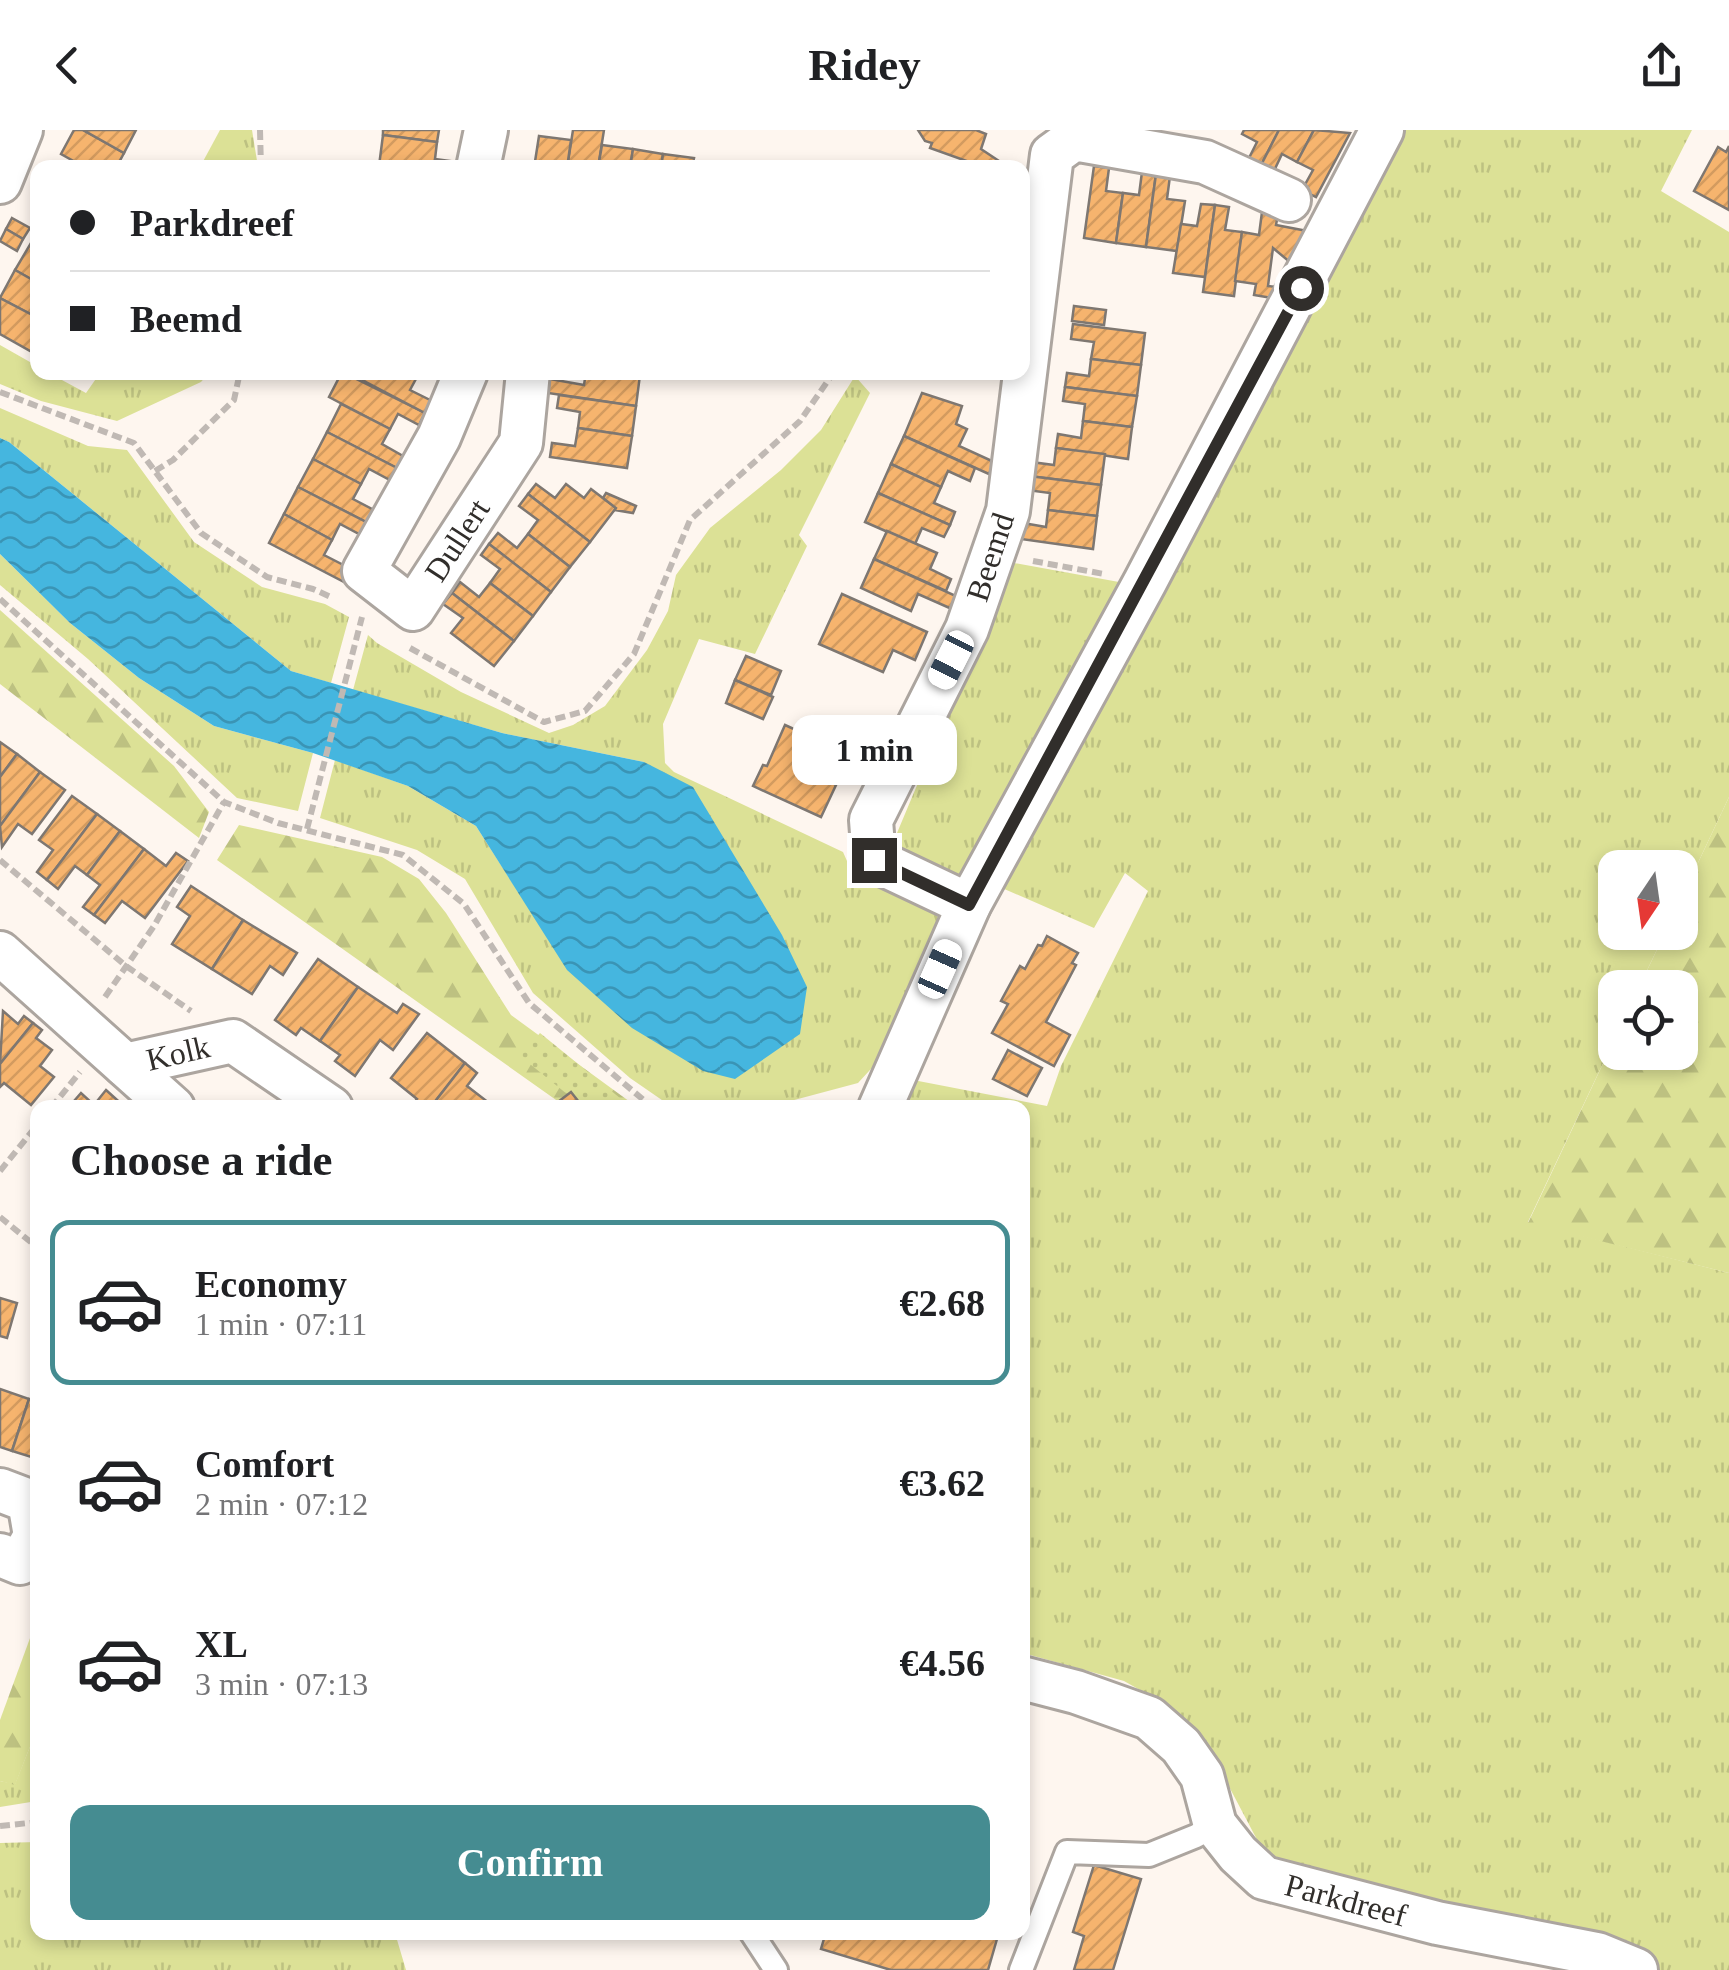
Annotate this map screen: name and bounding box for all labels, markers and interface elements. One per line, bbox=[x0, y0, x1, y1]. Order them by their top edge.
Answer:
icon: back bbox=[40, 38, 95, 93]
icon: share bbox=[1634, 38, 1689, 93]
text: Ridey bbox=[808, 40, 921, 90]
text: Parkdreef bbox=[130, 202, 294, 244]
route start bbox=[1279, 266, 1324, 311]
text: Beemd bbox=[130, 298, 242, 340]
street label: Dullert bbox=[417, 492, 497, 588]
street label: Beemd bbox=[959, 508, 1021, 606]
car bbox=[924, 626, 978, 694]
callout: 1 min bbox=[792, 715, 956, 785]
text: 1 min bbox=[836, 732, 913, 768]
route end bbox=[852, 838, 897, 883]
north arrow bbox=[1598, 850, 1698, 950]
map controls bbox=[1598, 850, 1698, 1070]
car bbox=[914, 935, 966, 1003]
button: locate bbox=[1598, 970, 1698, 1070]
street label: Kolk bbox=[143, 1028, 213, 1078]
text: Choose a ride bbox=[70, 1135, 333, 1185]
icon: car bbox=[75, 1258, 165, 1348]
text: Economy bbox=[195, 1263, 347, 1305]
text: €2.68 bbox=[900, 1282, 985, 1324]
text: 1 min · 07:11 bbox=[195, 1306, 367, 1342]
icon: car bbox=[75, 1438, 165, 1528]
text: Comfort bbox=[195, 1443, 334, 1485]
text: €3.62 bbox=[900, 1462, 985, 1504]
text: 2 min · 07:12 bbox=[195, 1486, 368, 1522]
icon: car bbox=[75, 1618, 165, 1708]
text: XL bbox=[195, 1623, 248, 1665]
text: €4.56 bbox=[900, 1642, 985, 1684]
text: 3 min · 07:13 bbox=[195, 1666, 368, 1702]
button: Confirm bbox=[70, 1805, 990, 1920]
street label: Parkdreef bbox=[1281, 1867, 1411, 1934]

